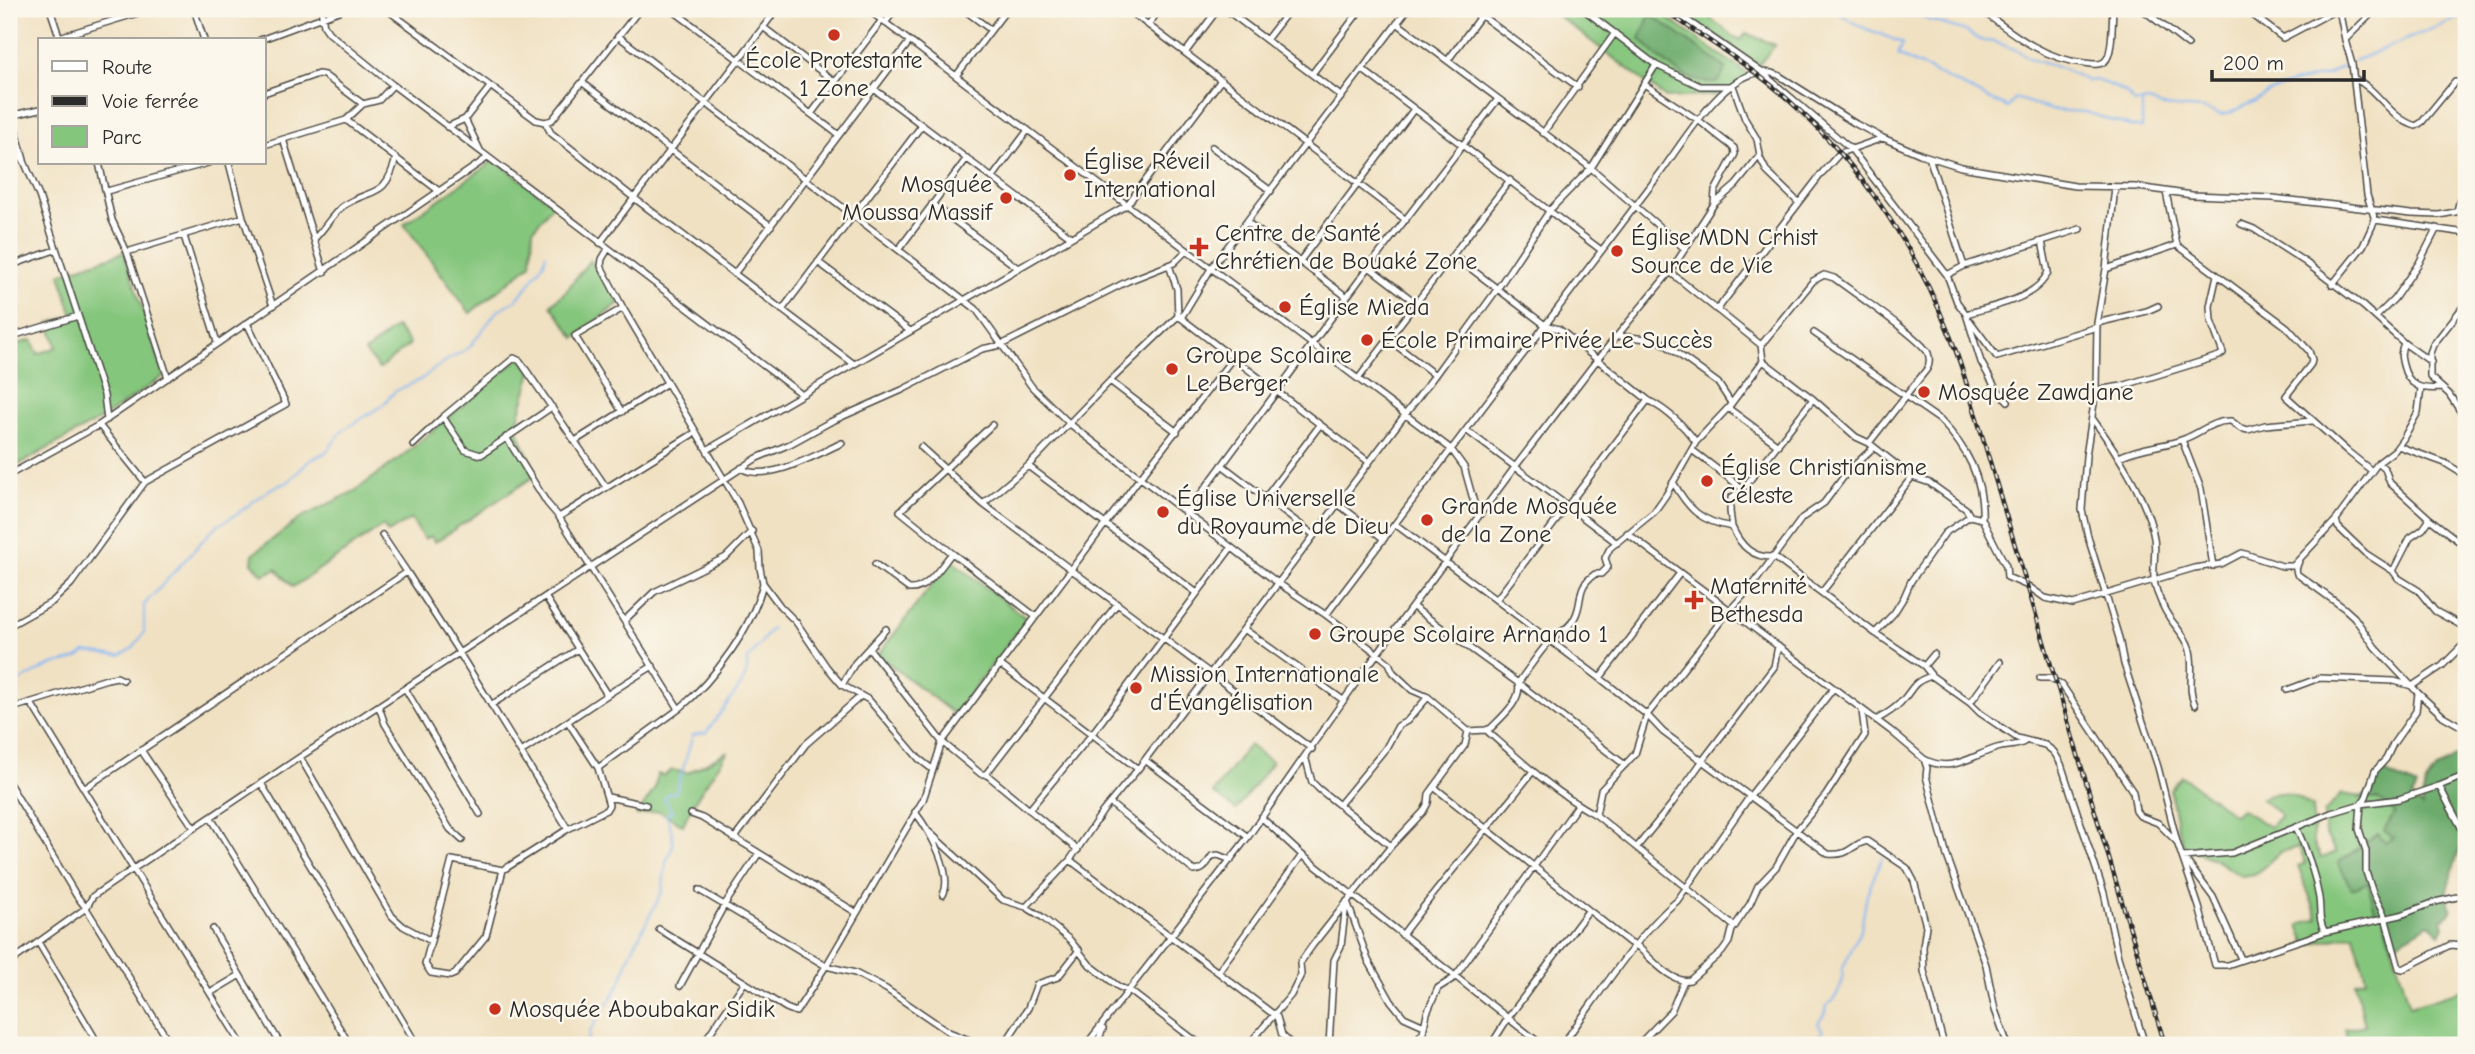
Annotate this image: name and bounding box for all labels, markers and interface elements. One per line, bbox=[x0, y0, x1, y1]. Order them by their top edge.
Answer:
marker: École Protestante 1 Zone bbox=[826, 27, 842, 43]
legend bbox=[38, 38, 266, 164]
scale bar bbox=[2212, 38, 2365, 82]
place label: École Protestante 1 Zone bbox=[745, 46, 923, 102]
text: 200 m bbox=[2223, 51, 2284, 75]
text: Route bbox=[102, 55, 152, 79]
text: Voie ferrée bbox=[102, 89, 199, 113]
text: Parc bbox=[102, 125, 142, 149]
place label: Église Réveil International bbox=[1084, 147, 1216, 203]
marker: Église Réveil International bbox=[1062, 167, 1078, 183]
place label: Mosquée Moussa Massif bbox=[842, 170, 993, 226]
marker: Mosquée Moussa Massif bbox=[998, 190, 1014, 206]
place label: Centre de Santé Chrétien de Bouaké Zone bbox=[1215, 219, 1477, 275]
place label: Église MDN Crhist Source de Vie bbox=[1631, 223, 1818, 279]
marker: Centre de Santé Chrétien de Bouaké Zone bbox=[1189, 237, 1209, 257]
marker: Église MDN Crhist Source de Vie bbox=[1609, 243, 1625, 259]
place label: Église Mieda bbox=[1299, 293, 1430, 321]
marker: Église Mieda bbox=[1277, 299, 1293, 315]
place label: École Primaire Privée Le Succès bbox=[1381, 326, 1713, 354]
marker: École Primaire Privée Le Succès bbox=[1359, 332, 1375, 348]
place label: Groupe Scolaire Le Berger bbox=[1186, 341, 1352, 397]
marker: Groupe Scolaire Le Berger bbox=[1164, 361, 1180, 377]
place label: Mosquée Zawdjane bbox=[1938, 378, 2134, 406]
marker: Mosquée Zawdjane bbox=[1916, 384, 1932, 400]
place label: Église Christianisme Céleste bbox=[1721, 453, 1927, 509]
marker: Église Christianisme Céleste bbox=[1699, 473, 1715, 489]
place label: Église Universelle du Royaume de Dieu bbox=[1177, 484, 1389, 540]
place label: Grande Mosquée de la Zone bbox=[1441, 492, 1617, 548]
marker: Église Universelle du Royaume de Dieu bbox=[1155, 504, 1171, 520]
marker: Grande Mosquée de la Zone bbox=[1419, 512, 1435, 528]
place label: Maternité Bethesda bbox=[1710, 572, 1807, 628]
marker: Maternité Bethesda bbox=[1684, 590, 1704, 610]
place label: Groupe Scolaire Arnando 1 bbox=[1329, 620, 1608, 648]
marker: Groupe Scolaire Arnando 1 bbox=[1307, 626, 1323, 642]
place label: Mission Internationale d'Évangélisation bbox=[1150, 660, 1379, 716]
marker: Mission Internationale d'Évangélisation bbox=[1128, 680, 1144, 696]
place label: Mosquée Aboubakar Sidik bbox=[509, 995, 775, 1023]
marker: Mosquée Aboubakar Sidik bbox=[487, 1001, 503, 1017]

